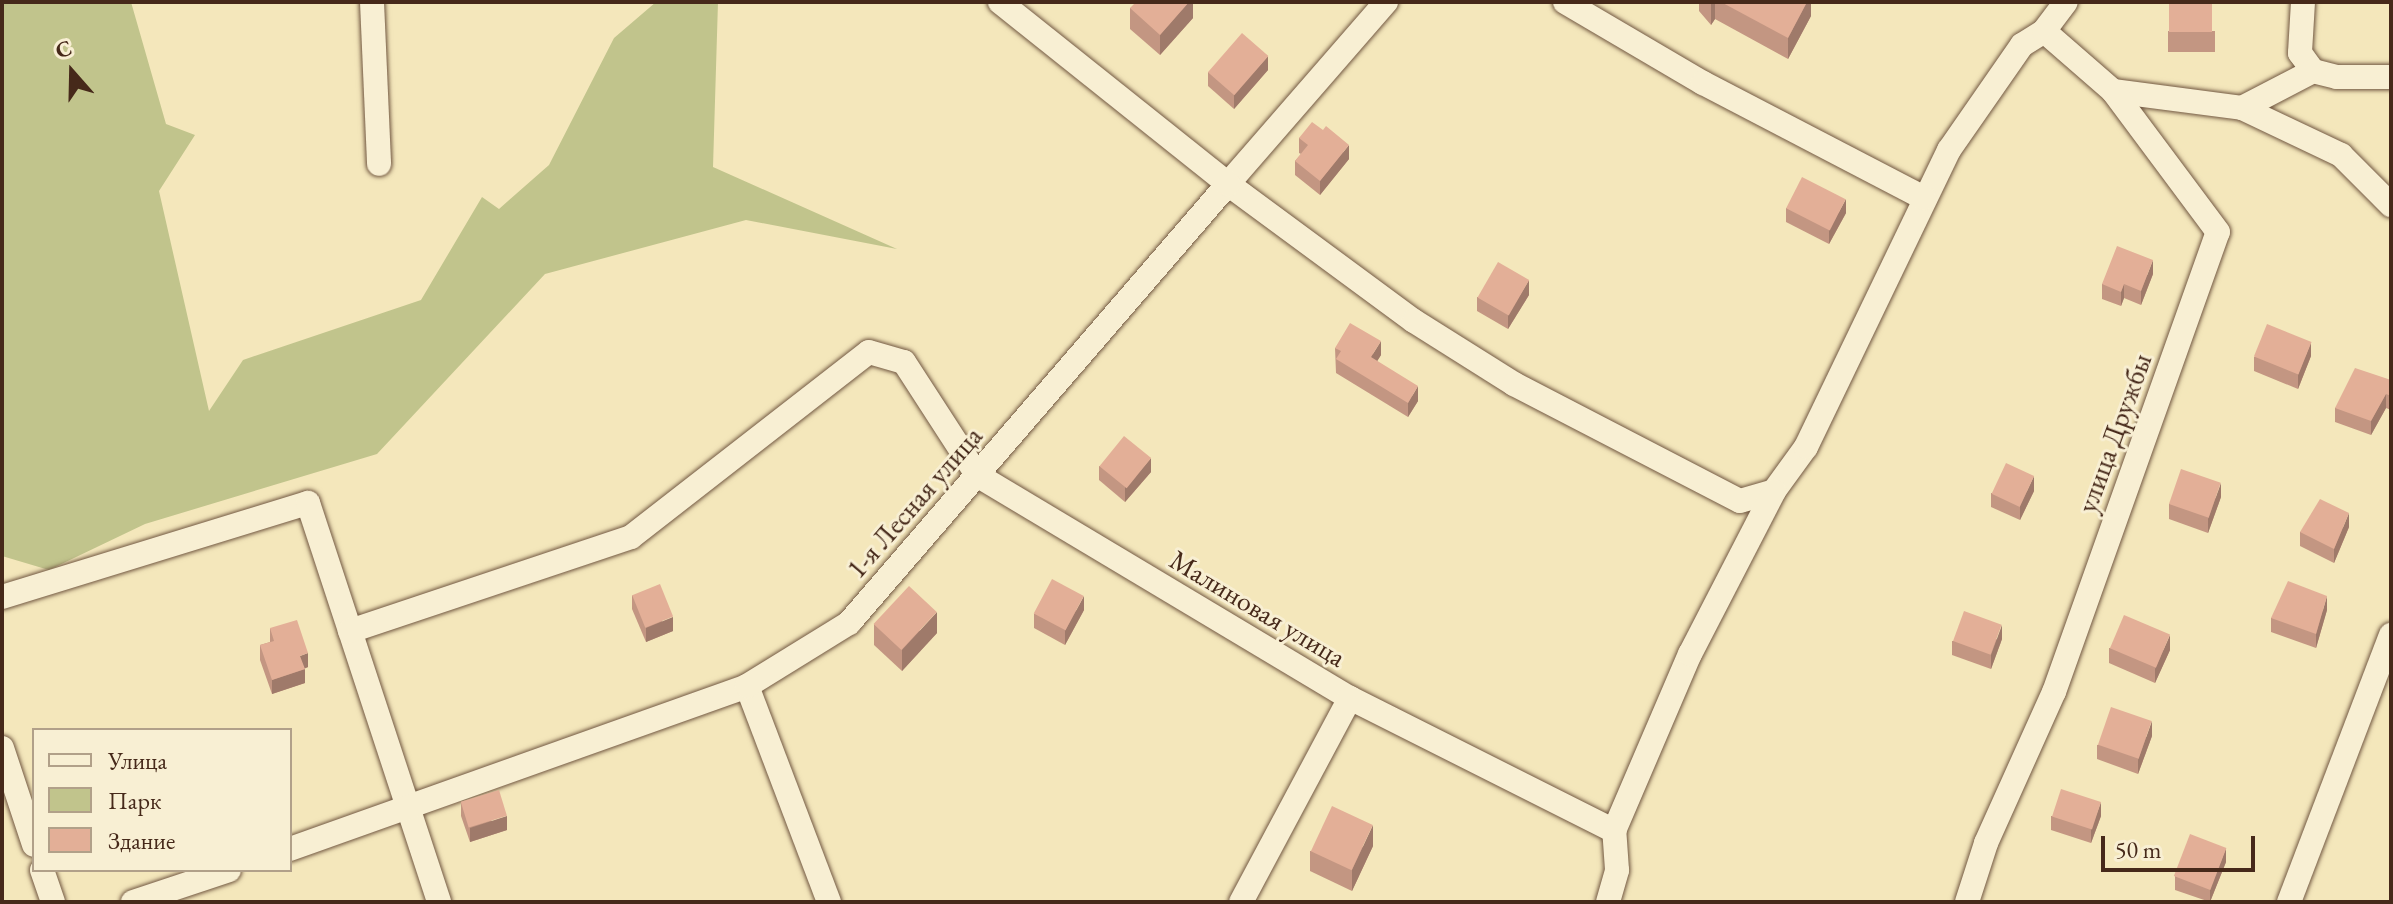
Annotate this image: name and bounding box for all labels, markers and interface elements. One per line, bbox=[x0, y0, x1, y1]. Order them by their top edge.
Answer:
north arrow bbox=[32, 32, 112, 112]
text: С bbox=[51, 33, 76, 65]
street label: улица Дружбы bbox=[2070, 349, 2158, 517]
street label: 1-я Лесная улица bbox=[839, 419, 989, 585]
street label: Малиновая улица bbox=[1164, 542, 1352, 674]
legend bbox=[32, 728, 292, 872]
text: Улица bbox=[108, 745, 167, 776]
text: Парк bbox=[108, 785, 161, 816]
scale bar bbox=[2105, 820, 2259, 870]
text: Здание bbox=[108, 825, 175, 856]
text: 50 m bbox=[2115, 834, 2162, 865]

